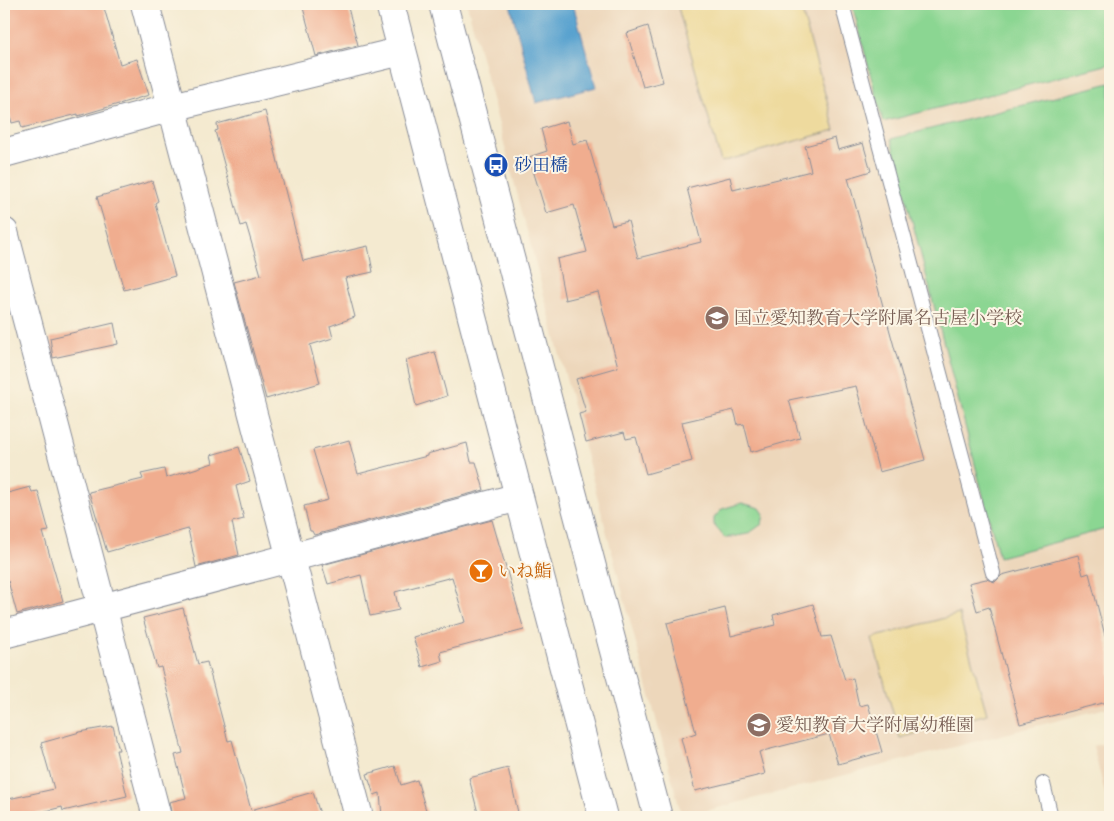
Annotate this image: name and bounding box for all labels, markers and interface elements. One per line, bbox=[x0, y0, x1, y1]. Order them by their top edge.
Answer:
bus stop icon: 砂田橋 bbox=[483, 152, 509, 178]
place label: 砂田橋 bbox=[514, 153, 568, 178]
school or university icon: 国立愛知教育大学附属名古屋小学校 bbox=[704, 305, 730, 331]
place label: 国立愛知教育大学附属名古屋小学校 bbox=[734, 306, 1022, 331]
bar icon: いね鮨 bbox=[468, 558, 494, 584]
place label: いね鮨 bbox=[498, 559, 552, 584]
school or university icon: 愛知教育大学附属幼稚園 bbox=[746, 712, 772, 738]
place label: 愛知教育大学附属幼稚園 bbox=[776, 713, 974, 738]

